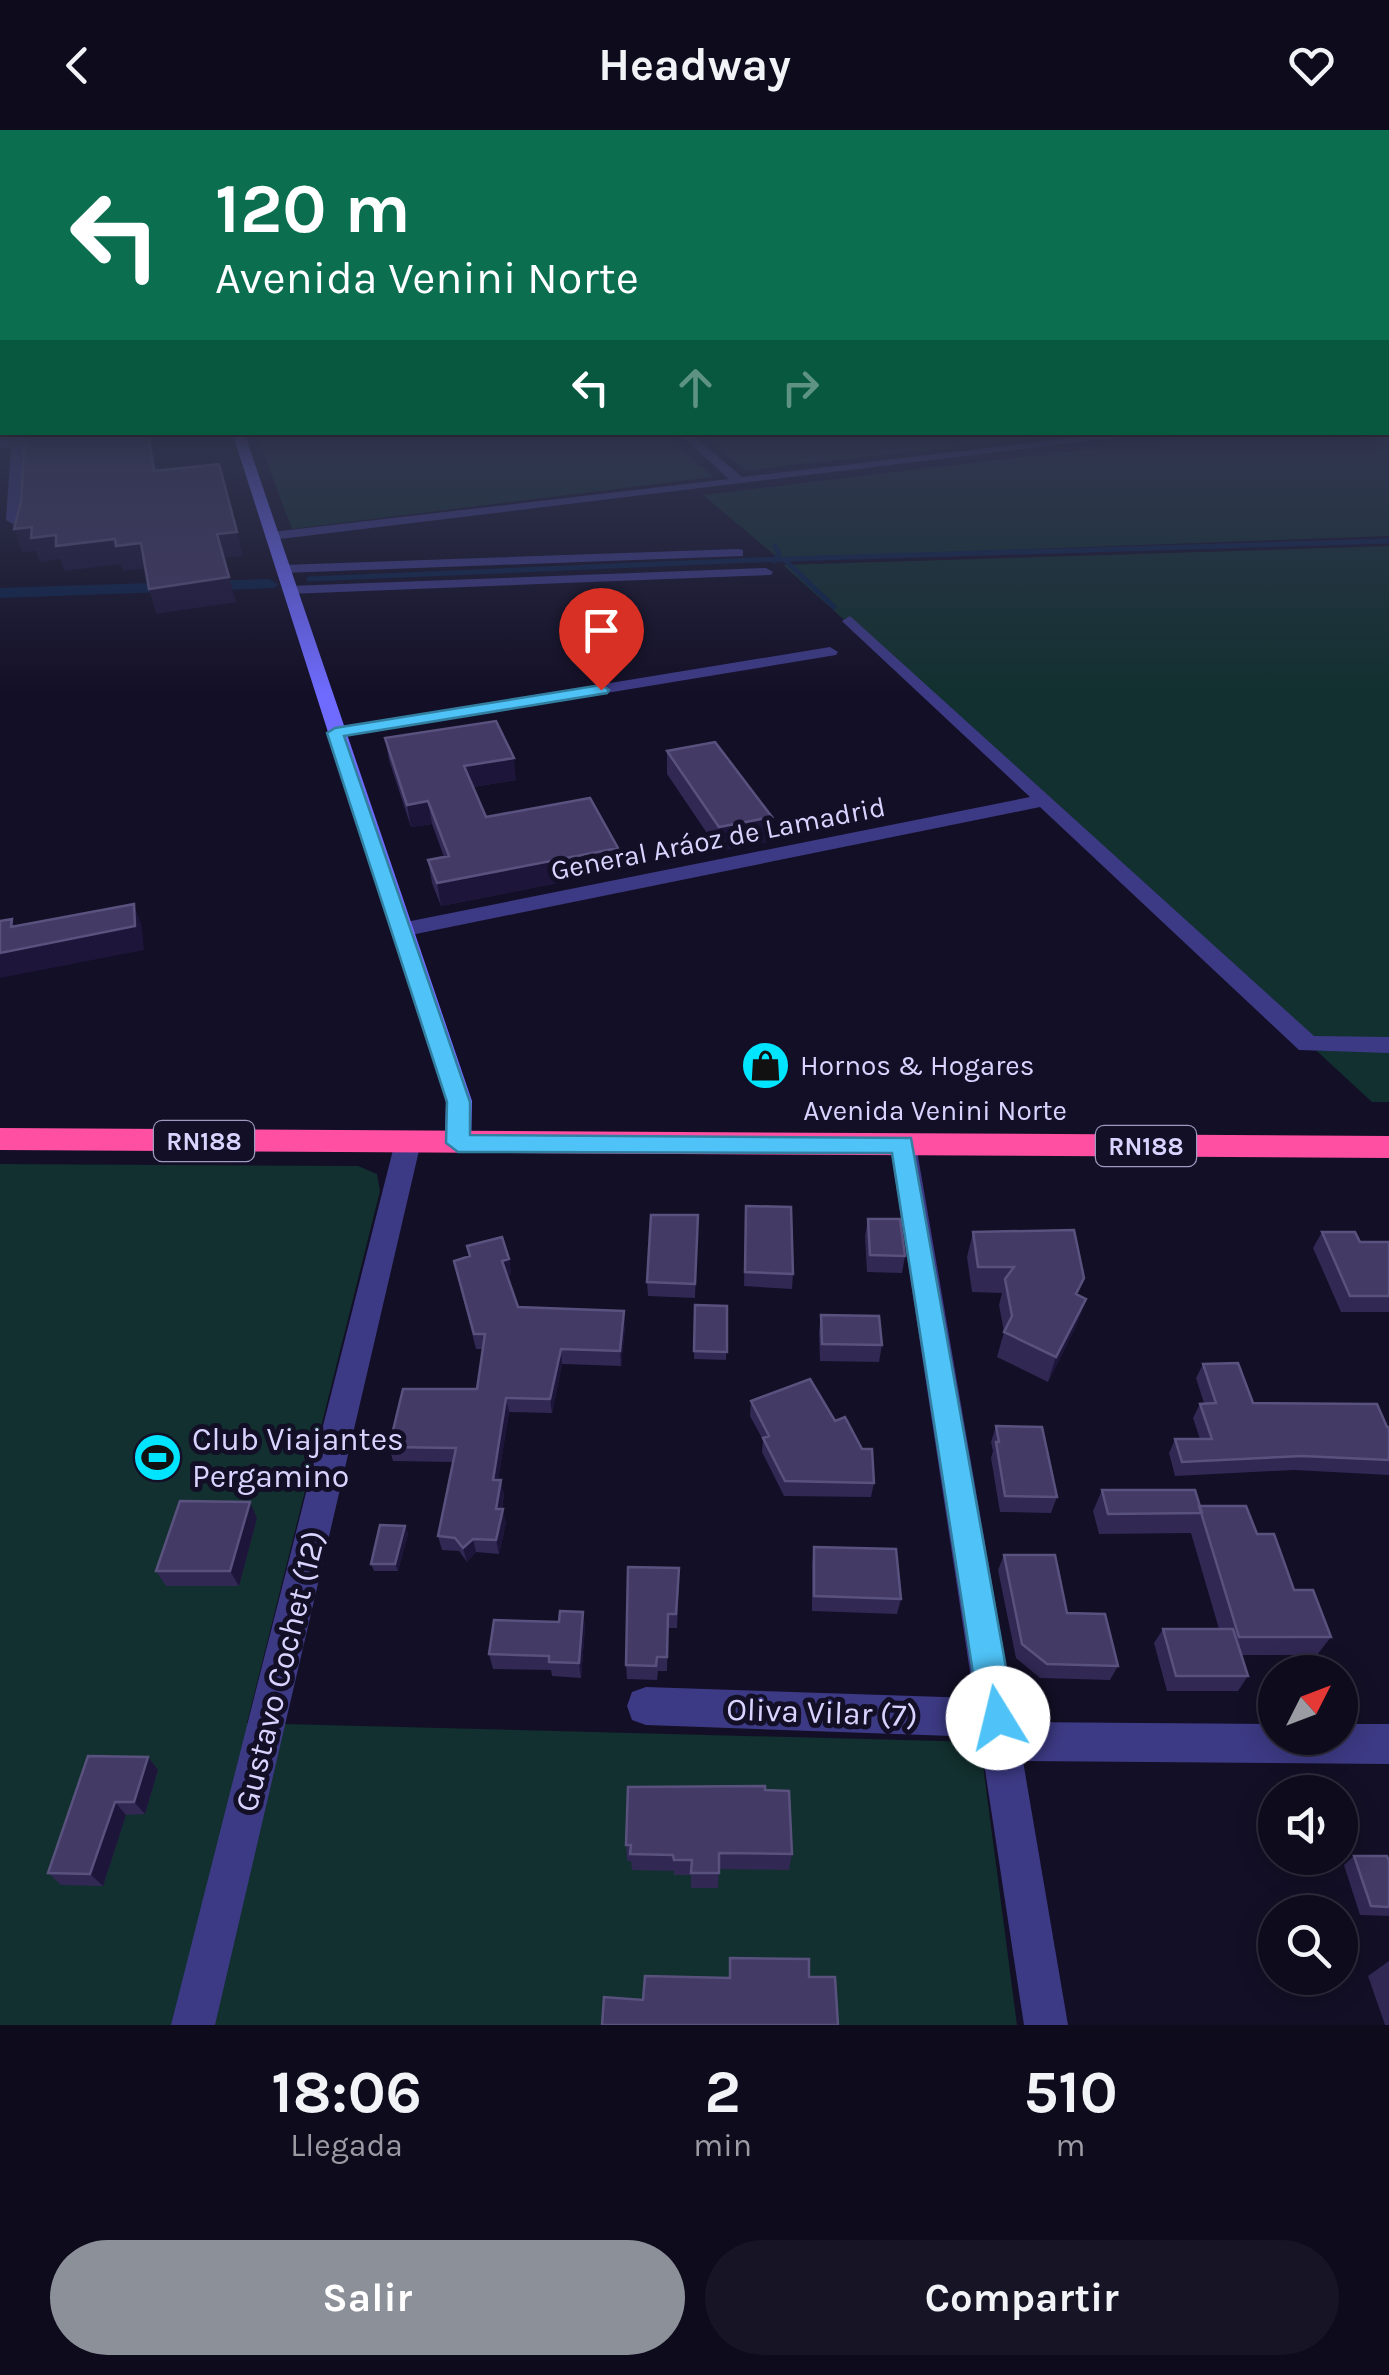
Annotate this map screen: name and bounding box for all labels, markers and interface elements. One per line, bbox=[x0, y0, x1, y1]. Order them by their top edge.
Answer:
icon: back bbox=[50, 38, 105, 93]
icon: heart bbox=[1284, 38, 1339, 93]
text: Headway bbox=[598, 39, 791, 91]
text: 120 m bbox=[215, 168, 411, 250]
icon: left bbox=[50, 170, 180, 300]
text: Avenida Venini Norte bbox=[215, 252, 639, 304]
icon: left bbox=[563, 360, 618, 415]
icon: ahead bbox=[668, 360, 723, 415]
icon: right bbox=[773, 360, 828, 415]
pin bbox=[559, 588, 644, 691]
icon: arrive bbox=[574, 603, 629, 658]
street label: General Aráoz de Lamadrid bbox=[548, 790, 888, 887]
shop icon: Hornos & Hogares bbox=[739, 1039, 791, 1091]
place label: Hornos & Hogares bbox=[800, 1049, 1034, 1082]
street label: Avenida Venini Norte bbox=[803, 1094, 1067, 1127]
road number: RN188 bbox=[154, 1121, 254, 1161]
road number: RN188 bbox=[1096, 1126, 1196, 1166]
place label: Club Viajantes Pergamino bbox=[192, 1421, 404, 1495]
sports icon: Club Viajantes Pergamino bbox=[131, 1431, 183, 1483]
street label: Gustavo Cochet (12) bbox=[228, 1527, 333, 1816]
north arrow bbox=[1258, 1655, 1358, 1755]
map controls bbox=[1258, 1655, 1358, 1995]
position arrow bbox=[946, 1666, 1050, 1770]
street label: Oliva Vilar (7) bbox=[726, 1691, 918, 1734]
button: sound bbox=[1258, 1775, 1358, 1875]
button: search bbox=[1258, 1895, 1358, 1995]
text: 18:06 bbox=[271, 2057, 422, 2127]
text: 2 bbox=[705, 2057, 741, 2127]
text: 510 bbox=[1023, 2057, 1118, 2127]
text: Llegada bbox=[290, 2127, 403, 2164]
text: min bbox=[693, 2127, 752, 2164]
text: m bbox=[1056, 2127, 1086, 2164]
button: Salir bbox=[50, 2240, 685, 2355]
button: Compartir bbox=[705, 2240, 1339, 2355]

